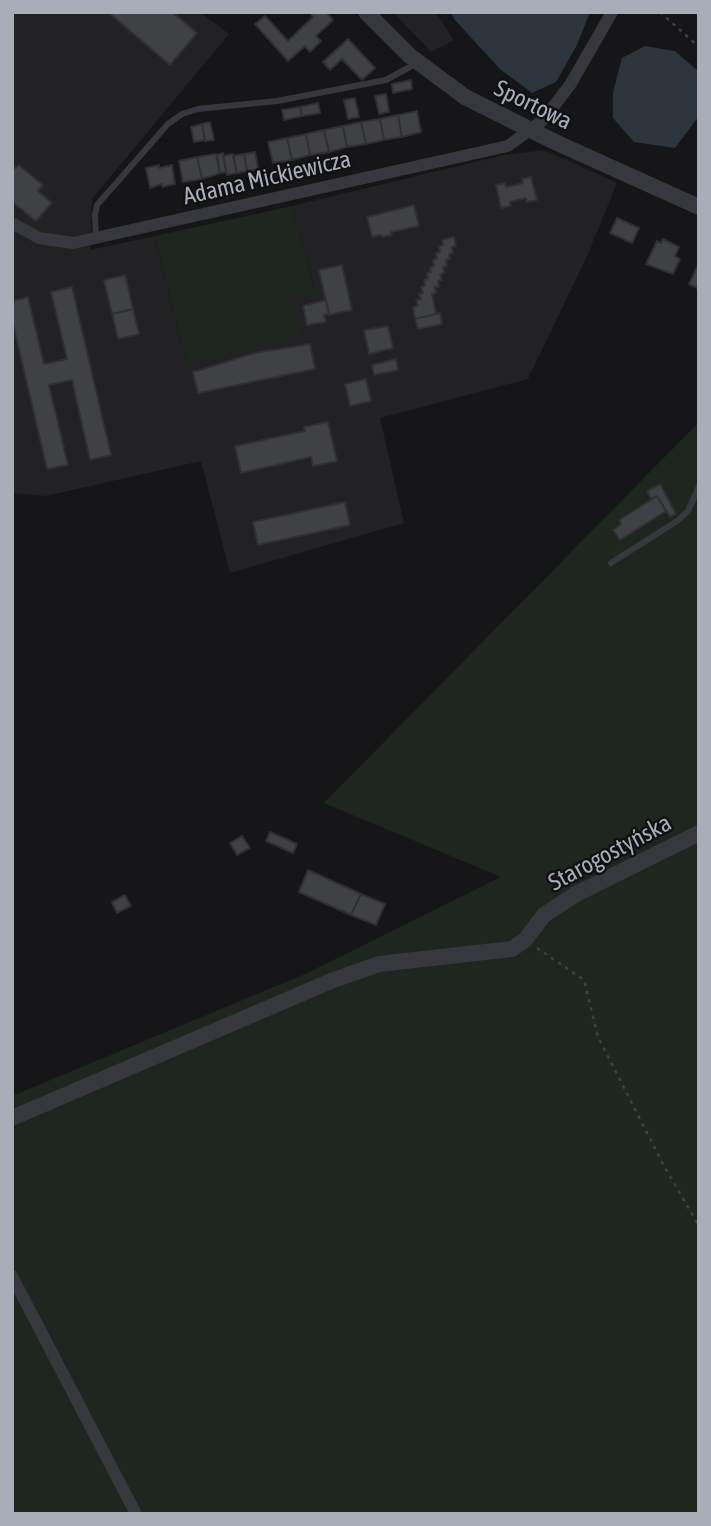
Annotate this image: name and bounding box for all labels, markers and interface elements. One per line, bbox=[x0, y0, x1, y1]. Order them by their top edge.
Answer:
street label: Sportowa bbox=[490, 74, 576, 136]
street label: Adama Mickiewicza bbox=[180, 145, 354, 211]
street label: Starogostyńska bbox=[544, 809, 676, 897]

